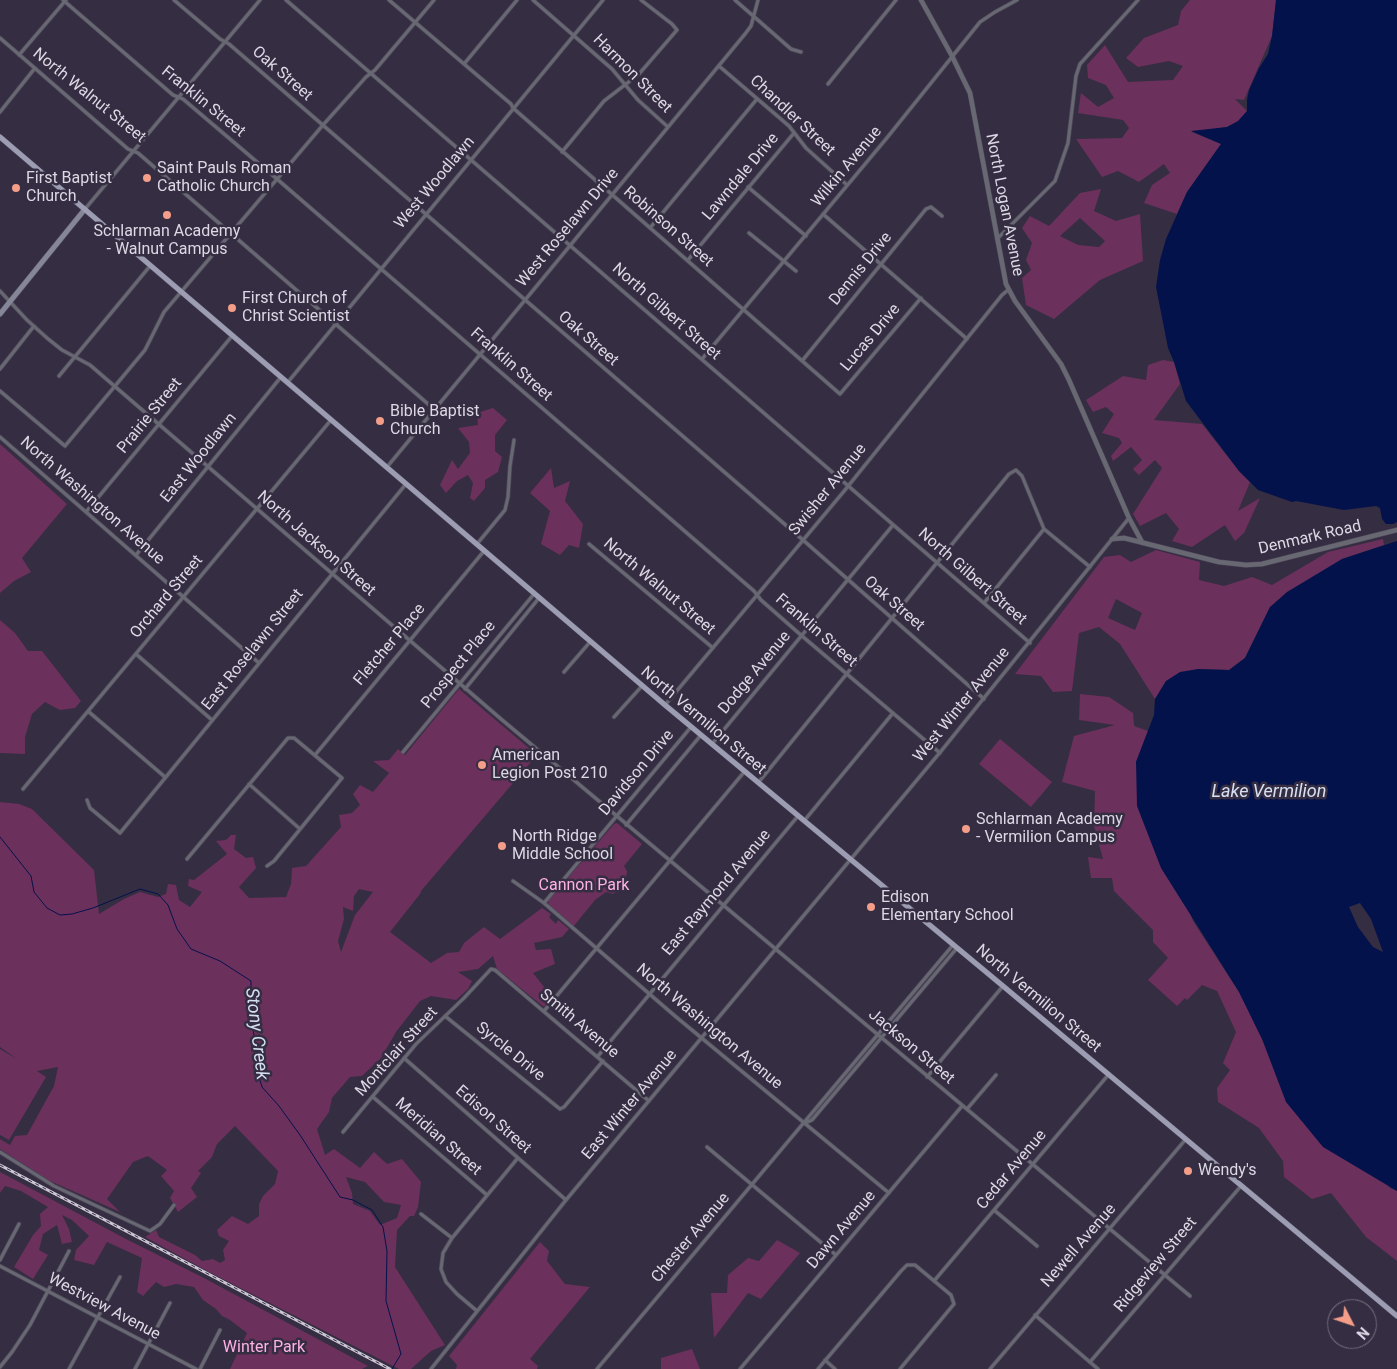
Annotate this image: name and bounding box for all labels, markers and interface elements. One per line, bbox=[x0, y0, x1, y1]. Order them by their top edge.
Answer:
street label: Harmon Street bbox=[589, 31, 675, 117]
street label: Oak Street bbox=[248, 42, 316, 106]
street label: North Walnut Street bbox=[29, 44, 149, 148]
street label: Franklin Street bbox=[157, 62, 249, 142]
street label: Chandler Street bbox=[745, 72, 839, 160]
street label: Wilkin Avenue bbox=[808, 123, 886, 211]
street label: Lawndale Drive bbox=[699, 129, 783, 225]
street label: North Logan Avenue bbox=[981, 132, 1027, 278]
street label: West Woodlawn bbox=[391, 133, 479, 233]
place label: Saint Pauls Roman Catholic Church bbox=[157, 159, 291, 197]
street label: West Roselawn Drive bbox=[513, 165, 623, 291]
place label: First Baptist Church bbox=[26, 169, 112, 207]
marker: Saint Pauls Roman Catholic Church bbox=[141, 172, 153, 184]
marker: First Baptist Church bbox=[10, 182, 22, 194]
street label: Robinson Street bbox=[619, 183, 717, 271]
marker: Schlarman Academy - Walnut Campus bbox=[161, 209, 173, 221]
place label: Schlarman Academy - Walnut Campus bbox=[94, 222, 240, 260]
street label: Dennis Drive bbox=[826, 228, 896, 310]
street label: North Gilbert Street bbox=[608, 260, 724, 364]
place label: First Church of Christ Scientist bbox=[242, 289, 350, 327]
street label: Lucas Drive bbox=[837, 300, 905, 376]
marker: First Church of Christ Scientist bbox=[226, 302, 238, 314]
street label: Oak Street bbox=[554, 307, 622, 371]
street label: Franklin Street bbox=[466, 324, 556, 406]
street label: Prairie Street bbox=[114, 374, 186, 458]
place label: Bible Baptist Church bbox=[390, 402, 479, 440]
street label: East Woodlawn bbox=[157, 409, 241, 507]
marker: Bible Baptist Church bbox=[374, 415, 386, 427]
street label: North Washington Avenue bbox=[16, 433, 168, 569]
street label: Swisher Avenue bbox=[785, 440, 871, 540]
street label: North Jackson Street bbox=[253, 487, 379, 601]
street label: Denmark Road bbox=[1257, 517, 1363, 559]
street label: North Gilbert Street bbox=[914, 525, 1030, 629]
street label: North Walnut Street bbox=[599, 535, 719, 639]
street label: Orchard Street bbox=[127, 552, 207, 642]
street label: Oak Street bbox=[860, 572, 928, 636]
street label: East Roselawn Street bbox=[198, 585, 308, 715]
street label: Franklin Street bbox=[771, 590, 861, 672]
street label: Fletcher Place bbox=[350, 600, 430, 690]
street label: Prospect Place bbox=[418, 617, 500, 713]
street label: Dodge Avenue bbox=[715, 628, 795, 718]
street label: West Winter Avenue bbox=[910, 644, 1014, 766]
street label: North Vermilion Street bbox=[636, 663, 770, 779]
street label: Davidson Drive bbox=[596, 726, 678, 820]
place label: American Legion Post 210 bbox=[492, 746, 607, 784]
marker: American Legion Post 210 bbox=[476, 759, 488, 771]
water label: Lake Vermilion bbox=[1212, 781, 1326, 803]
place label: Schlarman Academy - Vermilion Campus bbox=[976, 810, 1123, 848]
marker: Schlarman Academy - Vermilion Campus bbox=[960, 823, 972, 835]
street label: East Raymond Avenue bbox=[659, 826, 775, 960]
place label: North Ridge Middle School bbox=[512, 827, 613, 865]
marker: North Ridge Middle School bbox=[496, 840, 508, 852]
park label: Cannon Park bbox=[539, 876, 629, 896]
place label: Edison Elementary School bbox=[881, 888, 1014, 926]
marker: Edison Elementary School bbox=[865, 901, 877, 913]
street label: North Vermilion Street bbox=[971, 941, 1105, 1057]
street label: North Washington Avenue bbox=[632, 960, 786, 1094]
street label: Smith Avenue bbox=[535, 985, 623, 1063]
water label: Stony Creek bbox=[240, 987, 272, 1081]
street label: Montclair Street bbox=[352, 1003, 442, 1101]
street label: Jackson Street bbox=[864, 1005, 958, 1089]
street label: Syrcle Drive bbox=[472, 1018, 548, 1086]
street label: East Winter Avenue bbox=[578, 1046, 682, 1164]
street label: Edison Street bbox=[451, 1082, 535, 1158]
street label: Meridian Street bbox=[391, 1094, 485, 1180]
street label: Cedar Avenue bbox=[973, 1126, 1051, 1214]
place label: Wendy's bbox=[1198, 1161, 1256, 1181]
marker: Wendy's bbox=[1182, 1165, 1194, 1177]
street label: Dawn Avenue bbox=[804, 1187, 880, 1273]
street label: Chester Avenue bbox=[648, 1189, 734, 1287]
street label: Newell Avenue bbox=[1037, 1200, 1121, 1292]
street label: Ridgeview Street bbox=[1111, 1213, 1201, 1317]
street label: Westview Avenue bbox=[45, 1269, 163, 1345]
north arrow bbox=[1327, 1299, 1377, 1349]
text: N bbox=[1353, 1324, 1372, 1342]
park label: Winter Park bbox=[223, 1338, 305, 1358]

